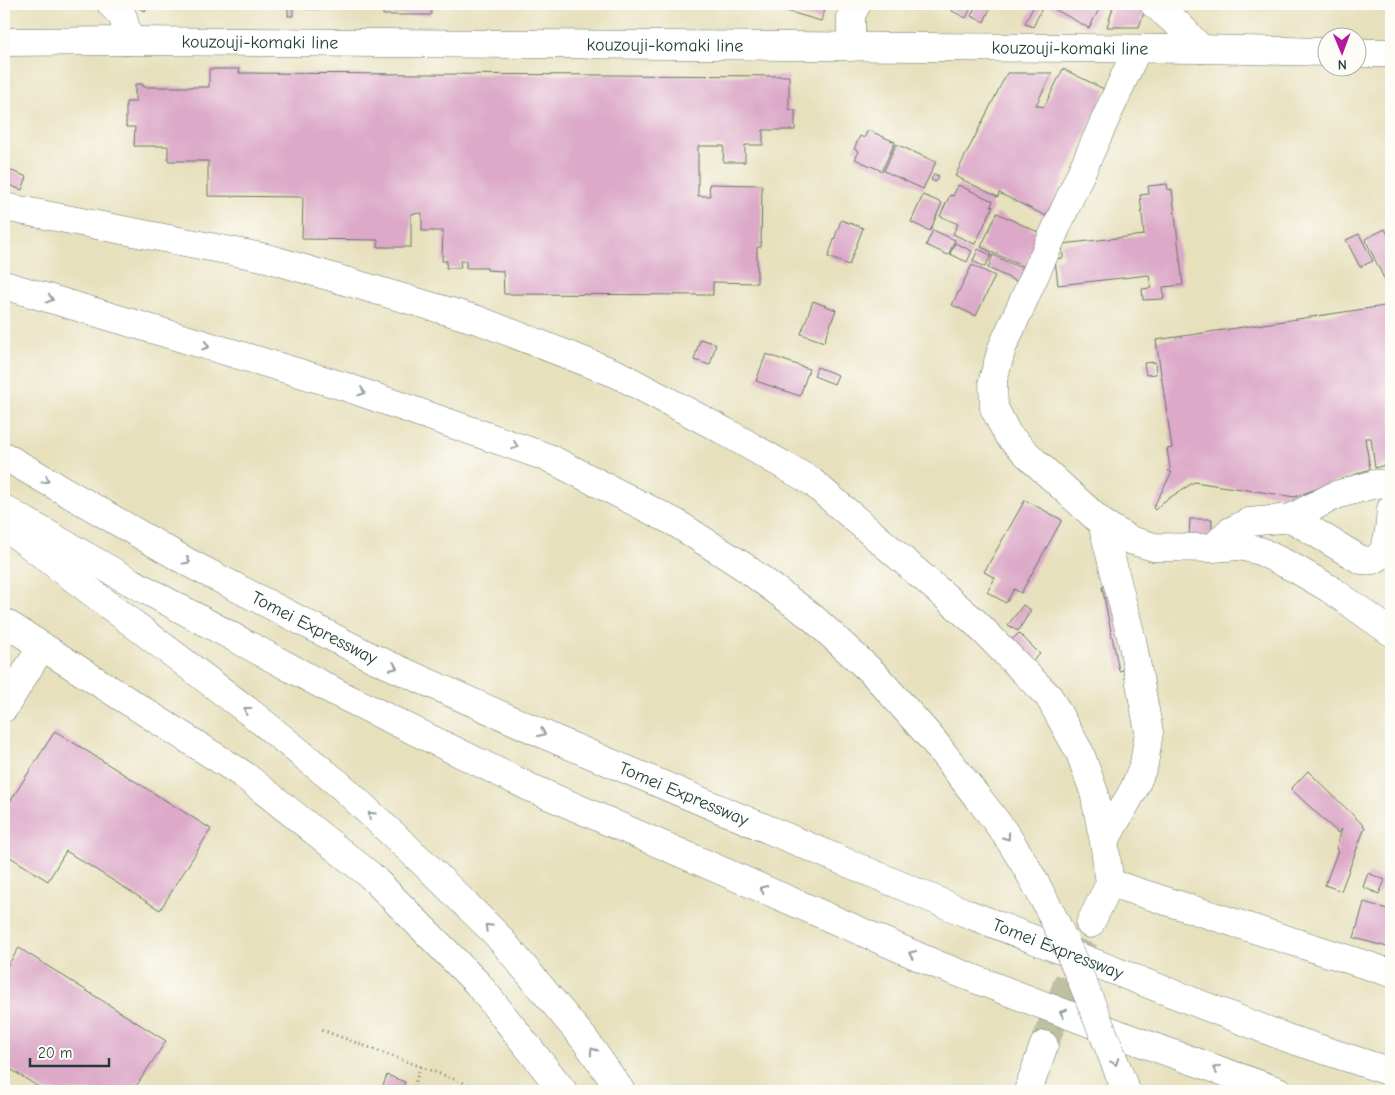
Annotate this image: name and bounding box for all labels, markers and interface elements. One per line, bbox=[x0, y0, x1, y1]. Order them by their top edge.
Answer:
north arrow bbox=[1318, 28, 1368, 78]
street label: kouzouji-komaki line bbox=[182, 31, 338, 54]
street label: kouzouji-komaki line bbox=[587, 34, 743, 57]
street label: kouzouji-komaki line bbox=[992, 37, 1148, 60]
text: N bbox=[1338, 56, 1347, 73]
one-way arrow bbox=[46, 293, 54, 303]
one-way arrow bbox=[201, 341, 210, 351]
one-way arrow bbox=[357, 386, 365, 396]
one-way arrow bbox=[510, 441, 519, 451]
one-way arrow bbox=[41, 474, 50, 484]
one-way arrow bbox=[182, 555, 191, 565]
street label: Tomei Expressway bbox=[248, 587, 381, 670]
one-way arrow bbox=[389, 661, 398, 672]
one-way arrow bbox=[243, 707, 253, 716]
one-way arrow bbox=[537, 727, 546, 738]
street label: Tomei Expressway bbox=[616, 758, 753, 831]
one-way arrow bbox=[368, 811, 377, 820]
one-way arrow bbox=[1001, 831, 1010, 841]
one-way arrow bbox=[759, 884, 768, 895]
street label: Tomei Expressway bbox=[989, 914, 1127, 985]
one-way arrow bbox=[485, 924, 494, 933]
one-way arrow bbox=[908, 949, 917, 960]
one-way arrow bbox=[1059, 1009, 1068, 1019]
scale bar bbox=[30, 1035, 109, 1067]
text: 20 m bbox=[38, 1044, 72, 1062]
one-way arrow bbox=[590, 1047, 599, 1057]
one-way arrow bbox=[1108, 1057, 1119, 1066]
one-way arrow bbox=[1212, 1065, 1221, 1075]

